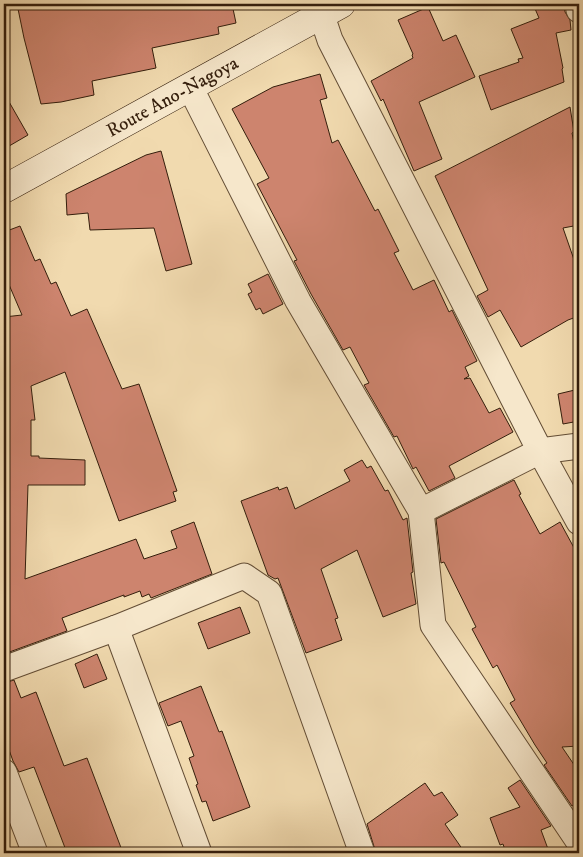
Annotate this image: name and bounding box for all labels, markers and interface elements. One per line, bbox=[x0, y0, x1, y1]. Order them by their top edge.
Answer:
street label: Route Ano-Nagoya bbox=[102, 51, 242, 142]

